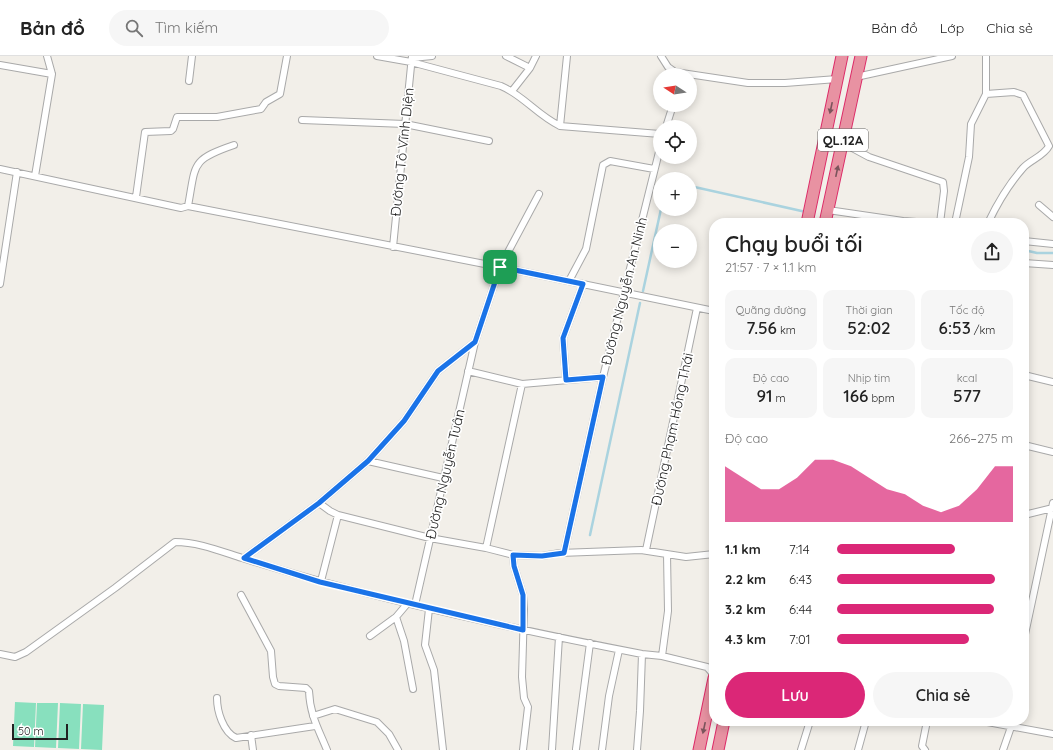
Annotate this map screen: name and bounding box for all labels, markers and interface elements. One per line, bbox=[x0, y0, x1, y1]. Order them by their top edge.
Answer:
search box bbox=[109, 10, 389, 46]
text: Bản đồ bbox=[20, 16, 85, 40]
icon: search bbox=[123, 17, 145, 39]
text: Tìm kiếm bbox=[155, 18, 218, 37]
text: Bản đồ bbox=[871, 19, 918, 37]
text: Lớp bbox=[940, 19, 964, 37]
text: Chia sẻ bbox=[986, 19, 1033, 37]
north arrow bbox=[653, 68, 697, 112]
map controls bbox=[653, 68, 697, 268]
street label: Đường Tô Vĩnh Diện bbox=[386, 87, 418, 217]
one-way arrow bbox=[828, 102, 834, 114]
button: locate bbox=[653, 120, 697, 164]
road number: QL.12A bbox=[818, 129, 868, 151]
one-way arrow bbox=[834, 165, 840, 177]
button: + bbox=[653, 172, 697, 216]
street label: Đường Nguyễn An Ninh bbox=[597, 215, 651, 367]
button: − bbox=[653, 224, 697, 268]
text: Chạy buổi tối bbox=[725, 230, 863, 258]
button: share bbox=[971, 231, 1013, 273]
pin bbox=[483, 250, 517, 284]
icon: arrive bbox=[489, 256, 511, 278]
text: 21:57 · 7 × 1.1 km bbox=[725, 259, 816, 275]
text: Quãng đường bbox=[736, 303, 806, 317]
text: Thời gian bbox=[845, 303, 893, 317]
text: Tốc độ bbox=[949, 303, 985, 317]
text: 7.56 bbox=[746, 317, 777, 338]
text: 52:02 bbox=[847, 317, 891, 338]
text: 6:53 bbox=[939, 317, 971, 338]
text: km bbox=[777, 323, 796, 337]
text: /km bbox=[971, 323, 995, 337]
street label: Đường Phạm Hồng Thái bbox=[647, 351, 697, 507]
text: Độ cao bbox=[753, 371, 789, 385]
text: Nhịp tim bbox=[848, 371, 890, 385]
text: kcal bbox=[957, 371, 977, 385]
text: 91 bbox=[756, 385, 773, 406]
text: 166 bbox=[843, 385, 868, 406]
text: 577 bbox=[953, 385, 981, 406]
text: m bbox=[773, 391, 786, 405]
text: bpm bbox=[868, 391, 895, 405]
street label: Đường Nguyễn Tuân bbox=[421, 407, 469, 541]
text: Độ cao bbox=[725, 430, 768, 446]
text: 266–275 m bbox=[949, 430, 1013, 446]
text: 1.1 km bbox=[725, 541, 761, 557]
text: 7:14 bbox=[789, 541, 810, 557]
text: 2.2 km bbox=[725, 571, 766, 587]
text: 6:43 bbox=[789, 571, 812, 587]
text: 3.2 km bbox=[725, 601, 766, 617]
text: 6:44 bbox=[789, 601, 812, 617]
text: 4.3 km bbox=[725, 631, 766, 647]
text: 7:01 bbox=[789, 631, 811, 647]
button: Lưu bbox=[725, 672, 865, 718]
button: Chia sẻ bbox=[873, 672, 1013, 718]
scale bar bbox=[12, 722, 68, 741]
one-way arrow bbox=[700, 722, 706, 734]
text: 50 m bbox=[18, 724, 44, 738]

